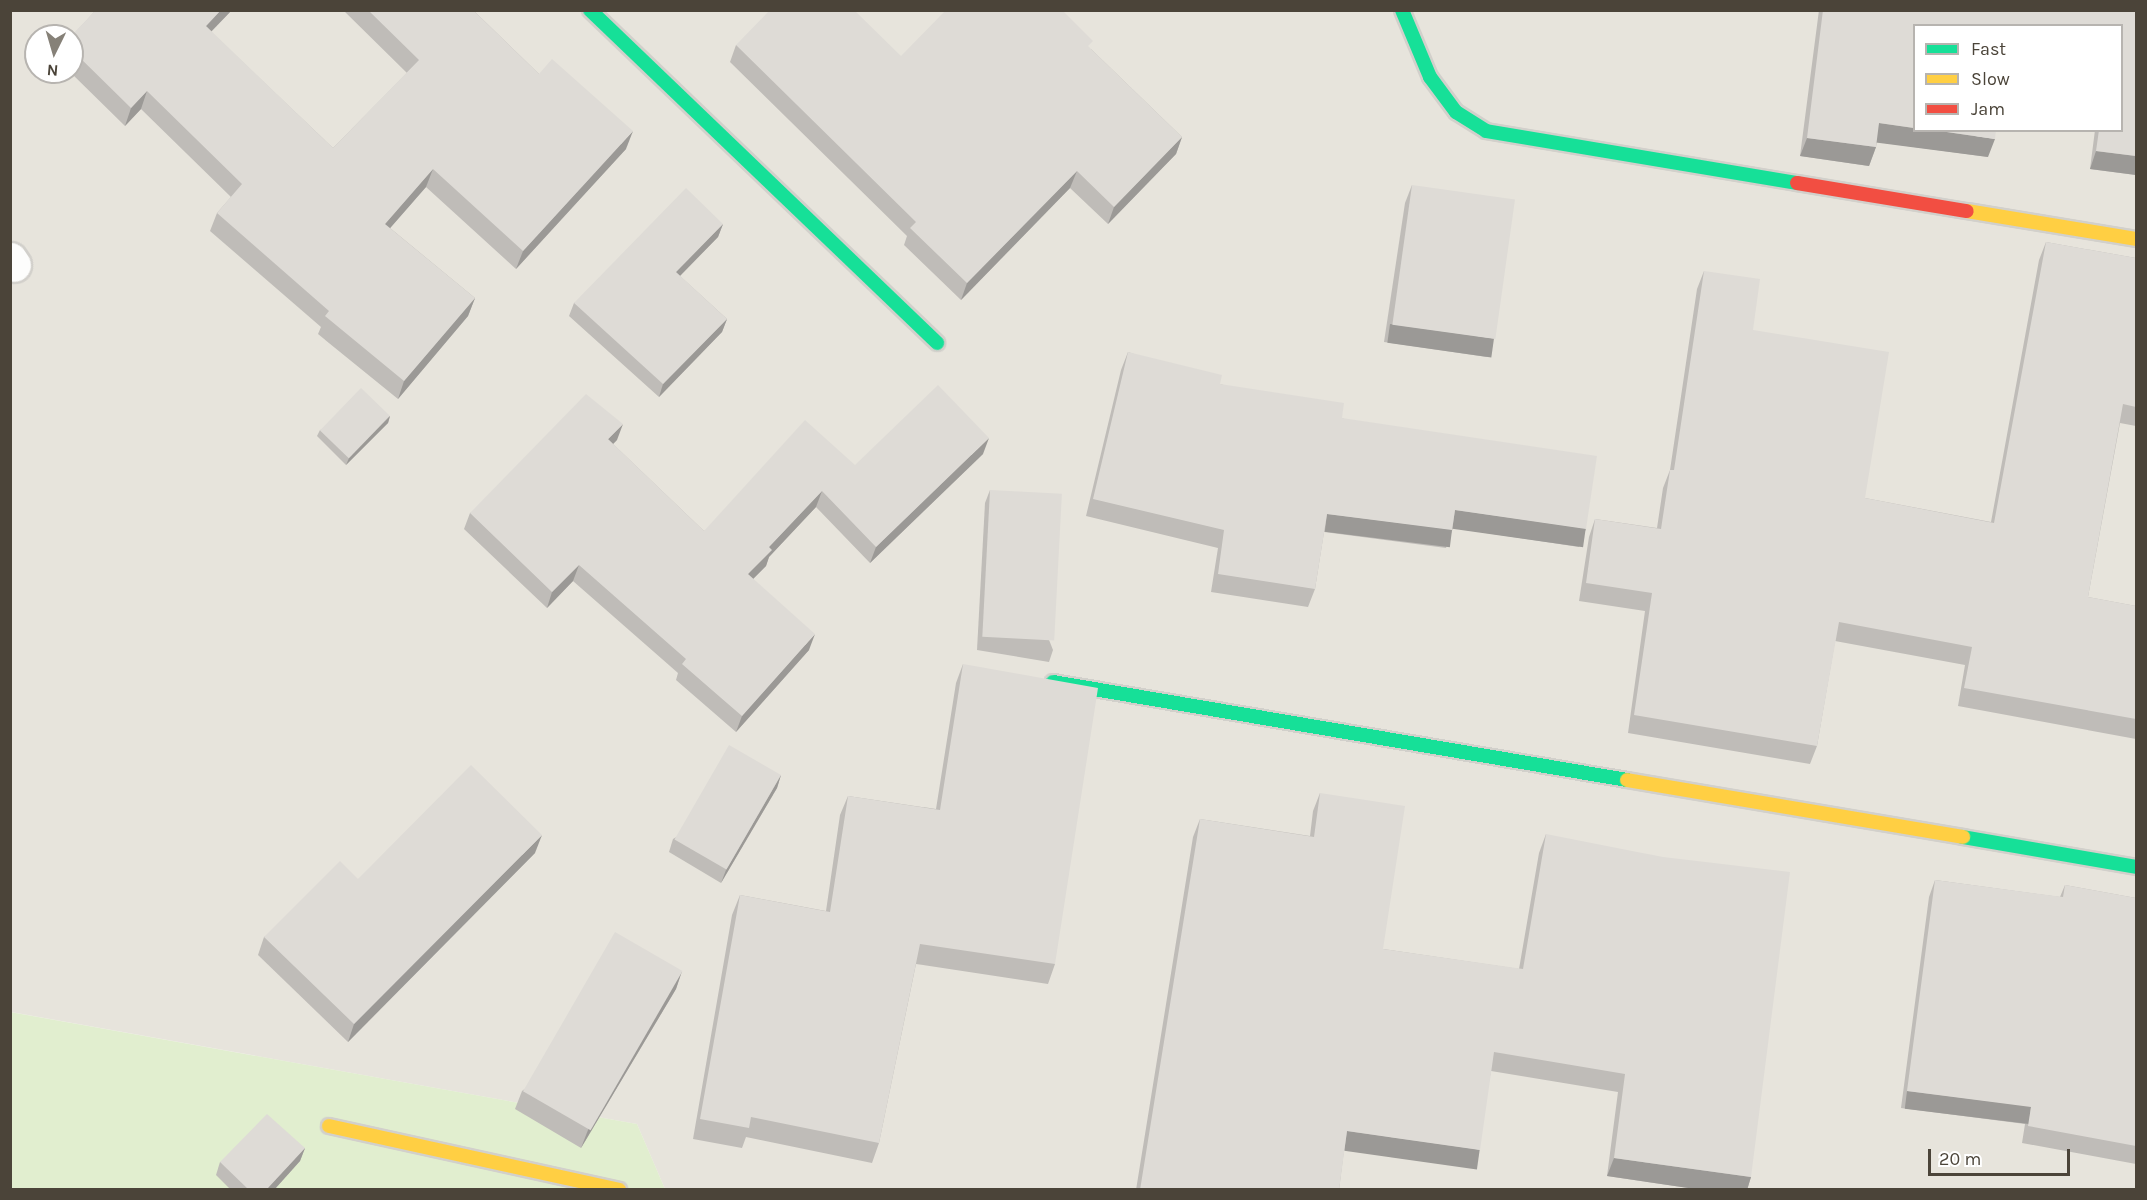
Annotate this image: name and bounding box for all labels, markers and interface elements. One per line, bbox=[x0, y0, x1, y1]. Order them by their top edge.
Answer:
north arrow bbox=[24, 24, 84, 84]
legend bbox=[1913, 24, 2123, 132]
text: Fast bbox=[1971, 38, 2006, 60]
text: N bbox=[46, 60, 59, 80]
text: Slow bbox=[1971, 68, 2010, 90]
text: Jam bbox=[1971, 98, 2005, 120]
scale bar bbox=[1931, 1137, 2074, 1175]
text: 20 m bbox=[1939, 1148, 1981, 1170]

